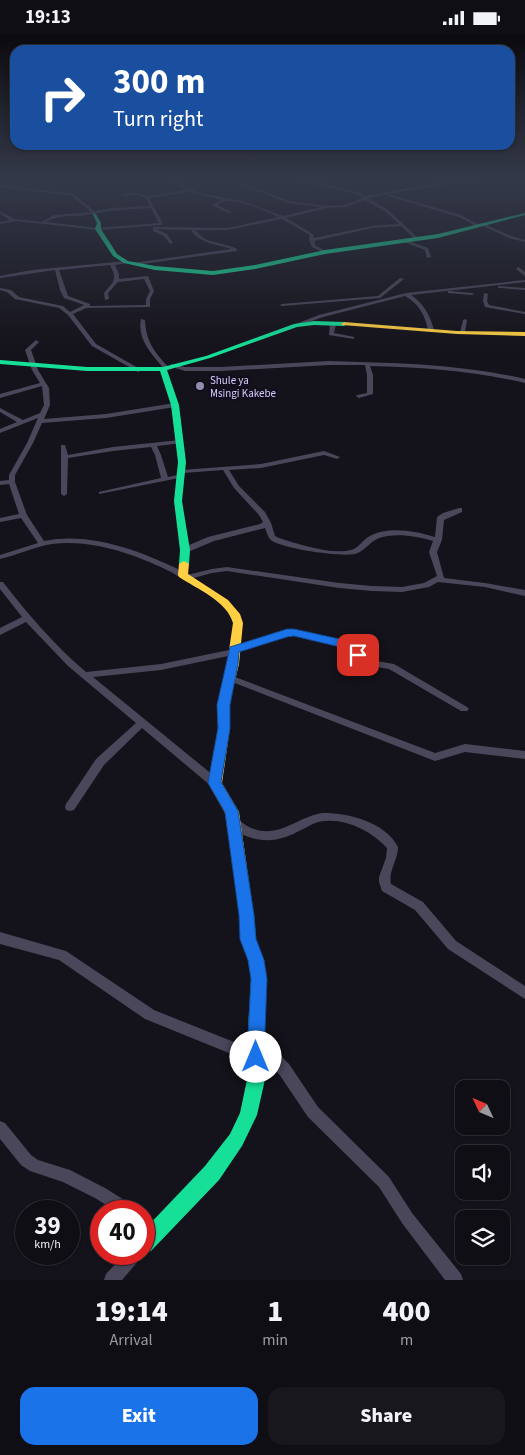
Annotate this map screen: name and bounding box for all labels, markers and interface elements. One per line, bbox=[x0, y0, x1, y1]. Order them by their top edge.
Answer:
text: 19:13 bbox=[25, 4, 71, 31]
text: 300 m bbox=[113, 57, 205, 107]
icon: right bbox=[30, 65, 95, 130]
text: Turn right bbox=[113, 103, 203, 135]
place label: Shule ya Msingi Kakebe bbox=[210, 373, 276, 401]
marker: Shule ya Msingi Kakebe bbox=[194, 380, 206, 392]
pin bbox=[337, 634, 379, 676]
icon: arrive bbox=[344, 641, 372, 669]
position arrow bbox=[229, 1030, 281, 1082]
north arrow bbox=[455, 1080, 510, 1135]
map controls bbox=[455, 1080, 510, 1265]
button: sound bbox=[455, 1145, 510, 1200]
speed limit sign: 40 bbox=[90, 1200, 155, 1265]
text: 39 bbox=[34, 1208, 61, 1244]
button: layers bbox=[455, 1210, 510, 1265]
text: km/h bbox=[34, 1236, 61, 1253]
text: 19:14 bbox=[94, 1290, 168, 1333]
text: 1 bbox=[267, 1290, 283, 1333]
text: 400 bbox=[383, 1290, 431, 1333]
text: Arrival bbox=[110, 1329, 153, 1351]
text: min bbox=[262, 1329, 288, 1351]
text: m bbox=[400, 1329, 413, 1351]
button: Exit bbox=[20, 1387, 258, 1445]
button: Share bbox=[268, 1387, 505, 1445]

